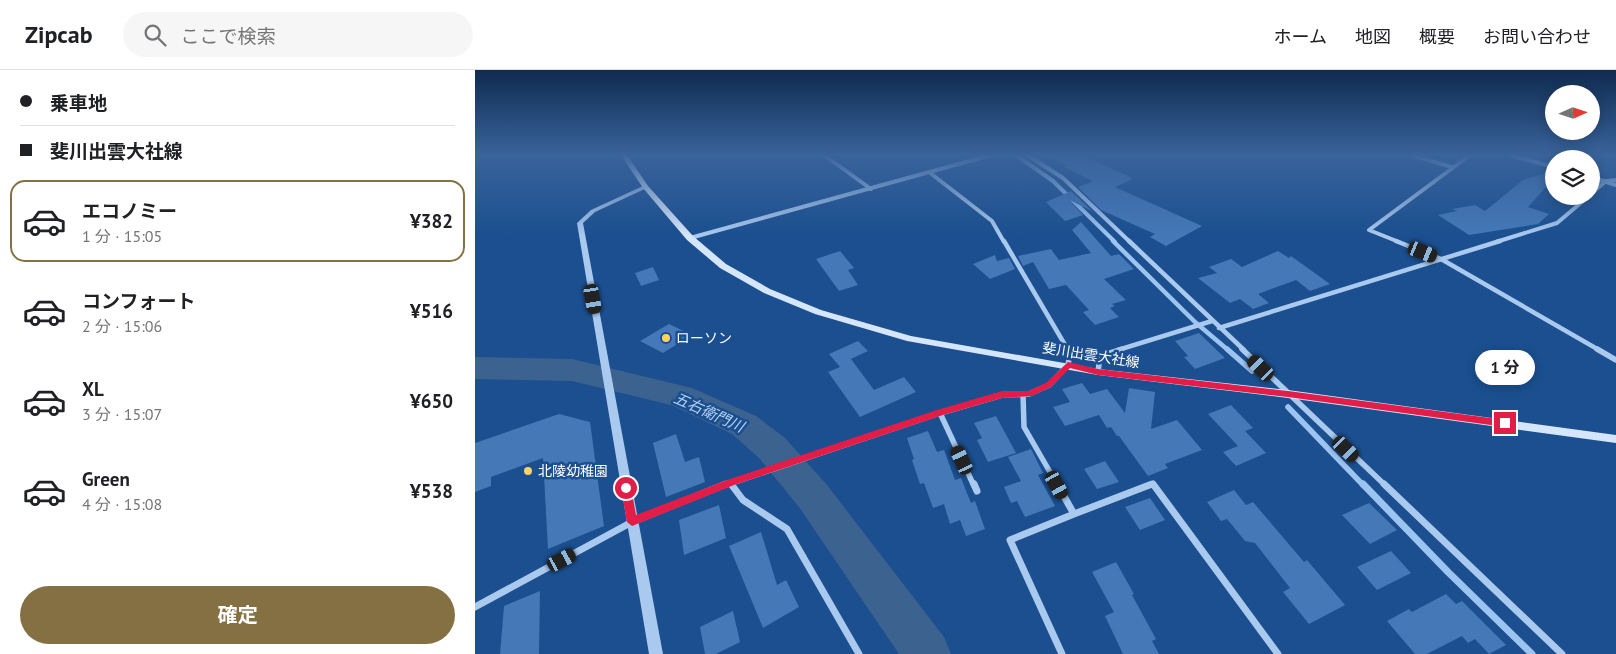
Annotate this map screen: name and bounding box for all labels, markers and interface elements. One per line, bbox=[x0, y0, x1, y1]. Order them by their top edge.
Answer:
search box bbox=[123, 12, 473, 57]
text: Zipcab bbox=[25, 19, 93, 50]
icon: search bbox=[141, 21, 169, 49]
text: ここで検索 bbox=[181, 24, 276, 48]
text: ホーム bbox=[1274, 25, 1327, 48]
text: 地図 bbox=[1355, 25, 1391, 48]
text: 概要 bbox=[1419, 25, 1455, 48]
text: お問い合わせ bbox=[1483, 25, 1591, 48]
north arrow bbox=[1545, 85, 1600, 140]
map controls bbox=[1545, 85, 1600, 205]
text: 乗車地 bbox=[50, 91, 107, 115]
text: 斐川出雲大社線 bbox=[50, 139, 183, 163]
button: layers bbox=[1545, 150, 1600, 205]
icon: car bbox=[22, 199, 67, 244]
text: エコノミー bbox=[82, 199, 177, 223]
text: ¥382 bbox=[410, 209, 453, 233]
text: 1 分 · 15:05 bbox=[82, 226, 162, 246]
car bbox=[1406, 239, 1439, 265]
car bbox=[583, 283, 602, 315]
icon: car bbox=[22, 289, 67, 334]
text: コンフォート bbox=[82, 289, 195, 313]
text: ¥516 bbox=[410, 299, 453, 323]
text: 2 分 · 15:06 bbox=[82, 316, 162, 336]
place label: ローソン bbox=[676, 329, 732, 347]
marker: ローソン bbox=[660, 332, 672, 344]
street label: 斐川出雲大社線 bbox=[1041, 338, 1141, 372]
callout: 1 分 bbox=[1475, 350, 1535, 386]
car bbox=[1245, 352, 1277, 384]
text: 1 分 bbox=[1490, 357, 1520, 377]
text: XL bbox=[82, 377, 104, 401]
icon: car bbox=[22, 379, 67, 424]
water label: 五右衛門川 bbox=[671, 388, 749, 437]
text: ¥650 bbox=[410, 389, 453, 413]
text: 3 分 · 15:07 bbox=[82, 404, 162, 424]
route end bbox=[1494, 412, 1516, 434]
car bbox=[1330, 433, 1362, 465]
car bbox=[948, 443, 975, 477]
place label: 北陵幼稚園 bbox=[538, 462, 608, 480]
marker: 北陵幼稚園 bbox=[522, 465, 534, 477]
text: Green bbox=[82, 467, 130, 491]
car bbox=[1043, 468, 1070, 502]
icon: car bbox=[22, 469, 67, 514]
route start bbox=[615, 477, 637, 499]
text: ¥538 bbox=[410, 479, 453, 503]
text: 4 分 · 15:08 bbox=[82, 494, 162, 514]
car bbox=[545, 546, 578, 574]
button: 確定 bbox=[20, 586, 455, 644]

